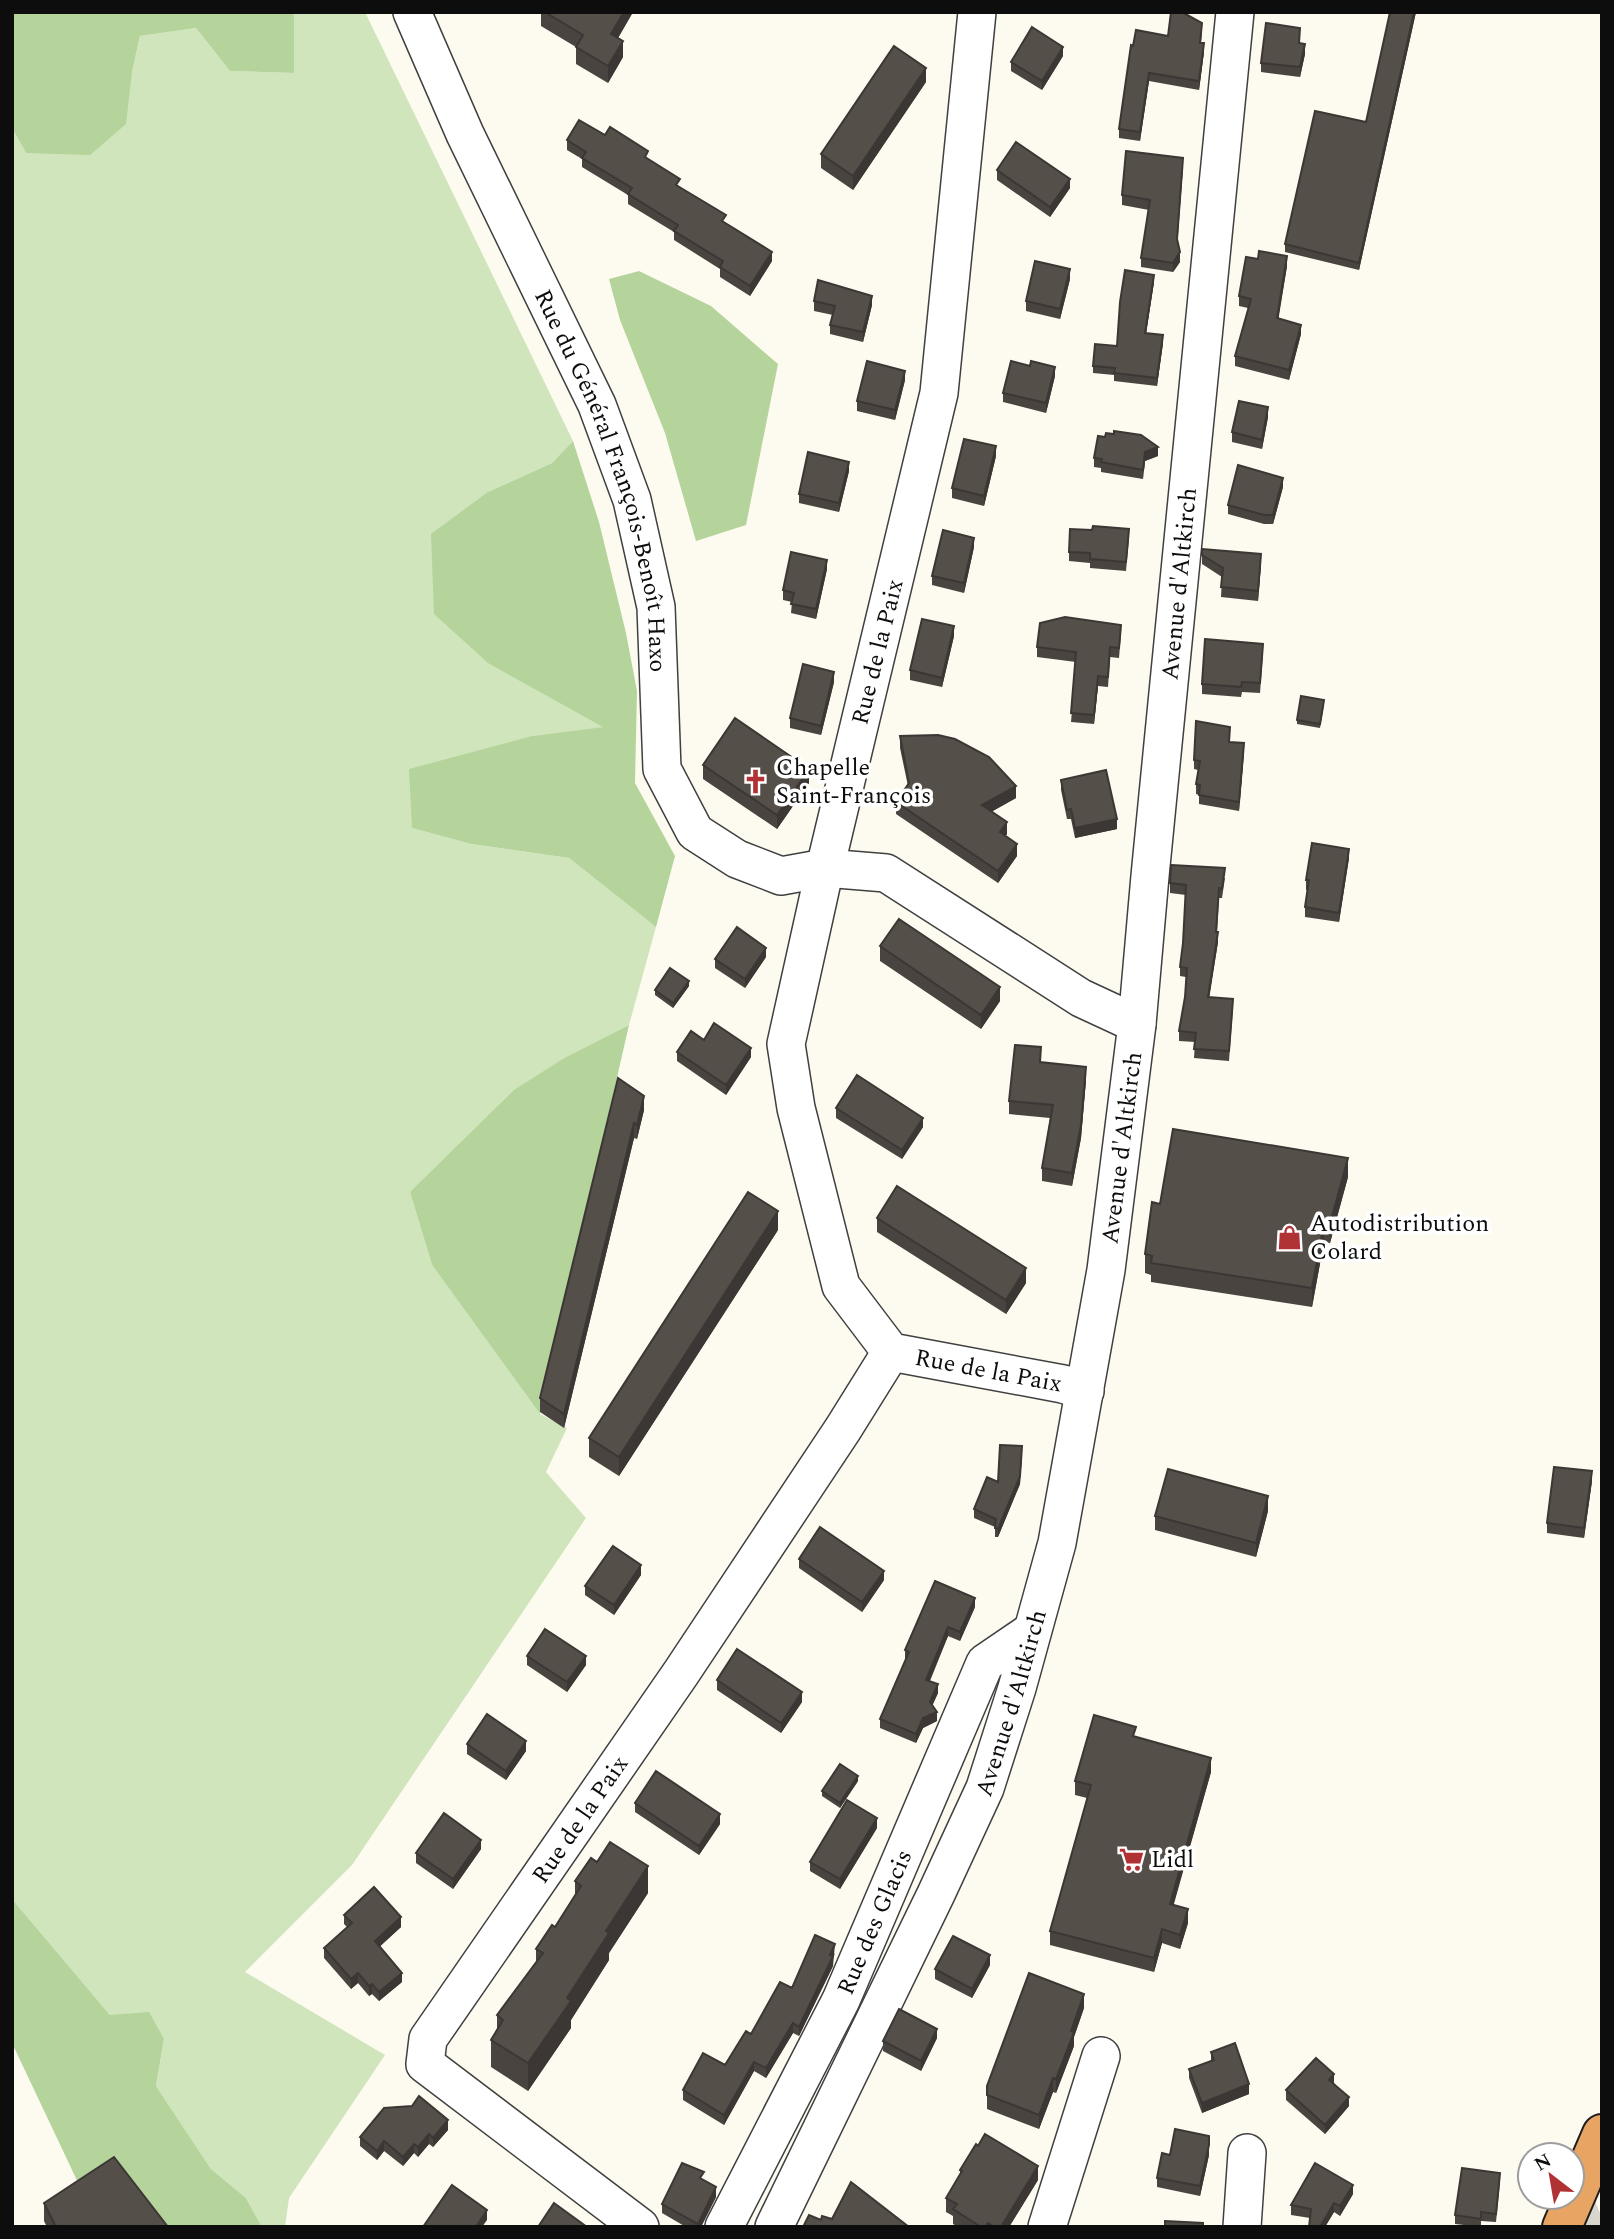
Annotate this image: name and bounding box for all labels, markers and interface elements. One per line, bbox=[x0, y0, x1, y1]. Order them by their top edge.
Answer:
street label: Rue du Général François-Benoît Haxo bbox=[524, 283, 675, 673]
street label: Avenue d'Altkirch bbox=[1152, 486, 1207, 682]
street label: Rue de la Paix bbox=[843, 576, 913, 729]
place label: Chapelle Saint-François bbox=[776, 750, 931, 814]
church icon: Chapelle Saint-François bbox=[742, 767, 770, 795]
street label: Avenue d'Altkirch bbox=[1092, 1050, 1152, 1246]
place label: Autodistribution Colard bbox=[1310, 1206, 1489, 1270]
shop icon: Autodistribution Colard bbox=[1276, 1223, 1304, 1251]
street label: Rue de la Paix bbox=[912, 1340, 1065, 1402]
street label: Avenue d'Altkirch bbox=[966, 1606, 1057, 1801]
street label: Rue de la Paix bbox=[524, 1748, 638, 1891]
place label: Lidl bbox=[1151, 1842, 1194, 1878]
street label: Rue des Glacis bbox=[828, 1844, 922, 2001]
supermarket icon: Lidl bbox=[1117, 1845, 1145, 1873]
north arrow bbox=[1516, 2141, 1586, 2211]
text: N bbox=[1529, 2146, 1557, 2179]

